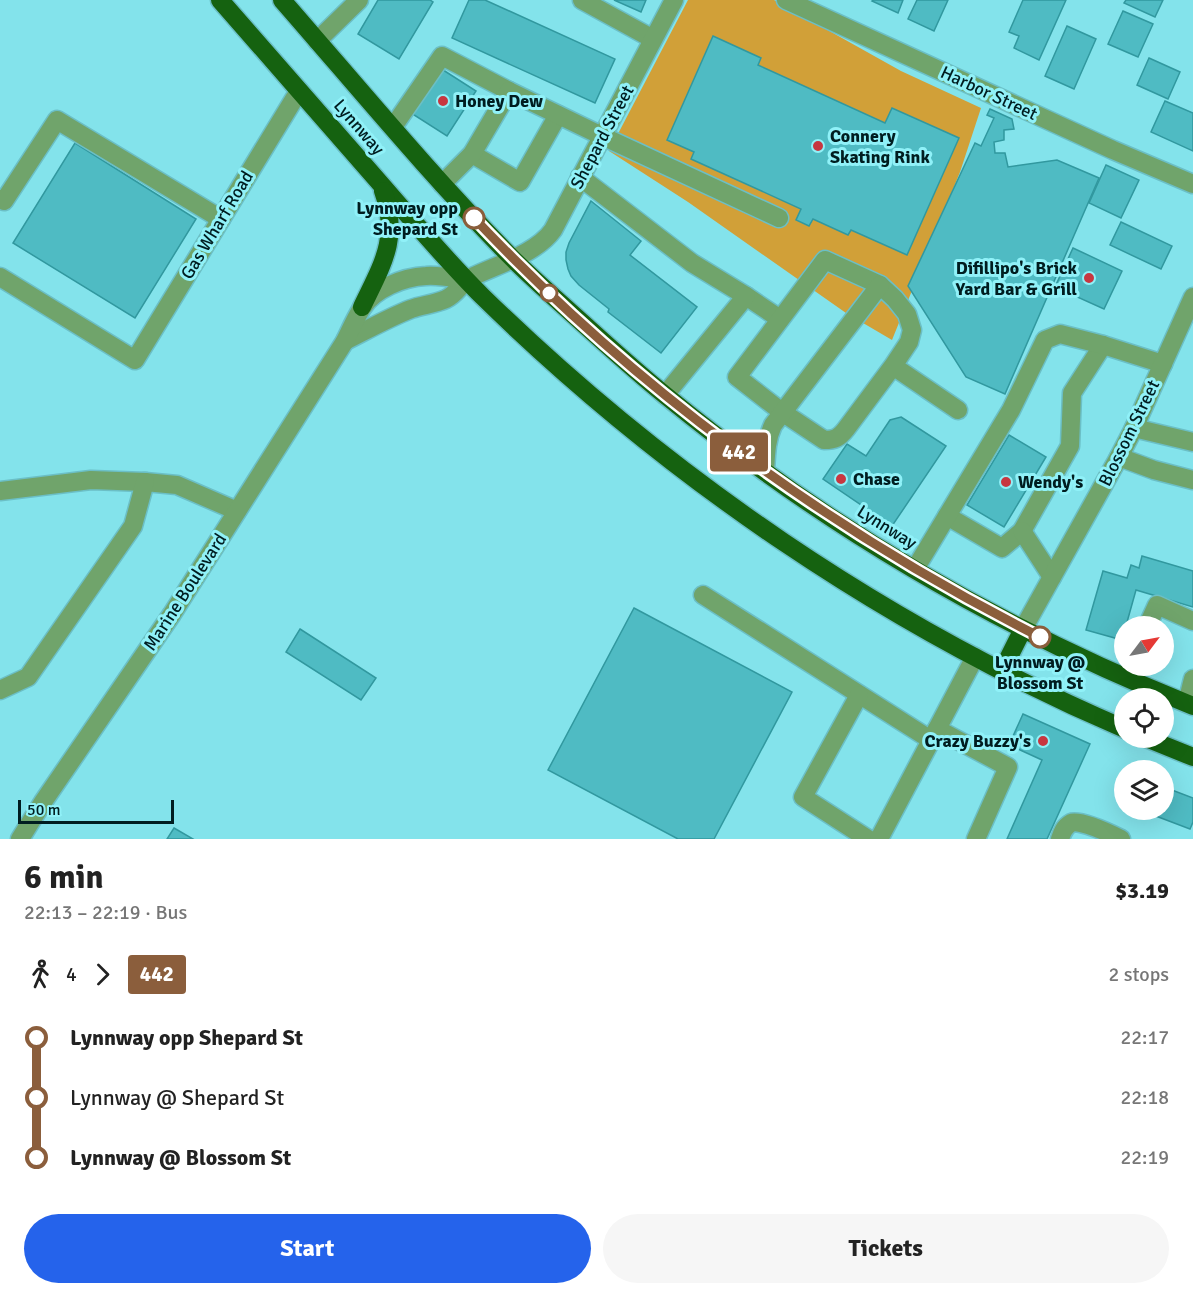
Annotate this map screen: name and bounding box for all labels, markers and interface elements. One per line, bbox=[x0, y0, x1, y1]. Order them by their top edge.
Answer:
street label: Harbor Street bbox=[937, 61, 1041, 125]
street label: Shepard Street bbox=[565, 81, 639, 193]
place label: Honey Dew bbox=[455, 90, 543, 112]
marker: Honey Dew bbox=[436, 94, 450, 108]
street label: Lynnway bbox=[329, 95, 389, 160]
place label: Connery Skating Rink bbox=[830, 125, 930, 168]
marker: Connery Skating Rink bbox=[811, 139, 825, 153]
street label: Gas Wharf Road bbox=[176, 167, 258, 283]
place label: Lynnway opp Shepard St bbox=[356, 197, 458, 240]
marker: Lynnway opp Shepard St bbox=[463, 207, 485, 229]
place label: Difillipo's Brick Yard Bar & Grill bbox=[954, 257, 1078, 300]
marker: Difillipo's Brick Yard Bar & Grill bbox=[1082, 271, 1096, 285]
unlabelled marker bbox=[540, 284, 558, 302]
street label: Blossom Street bbox=[1094, 376, 1164, 490]
line badge: 442 bbox=[704, 432, 774, 472]
text: 442 bbox=[722, 439, 756, 465]
place label: Chase bbox=[853, 468, 900, 490]
place label: Wendy's bbox=[1018, 471, 1083, 493]
marker: Chase bbox=[834, 472, 848, 486]
marker: Wendy's bbox=[999, 475, 1013, 489]
street label: Lynnway bbox=[853, 500, 922, 554]
street label: Marine Boulevard bbox=[139, 529, 231, 655]
north arrow bbox=[1114, 616, 1174, 676]
map controls bbox=[1114, 616, 1174, 820]
marker: Lynnway @ Blossom St bbox=[1029, 626, 1051, 648]
place label: Lynnway @ Blossom St bbox=[995, 651, 1086, 694]
button: locate bbox=[1114, 688, 1174, 748]
place label: Crazy Buzzy's bbox=[925, 730, 1031, 752]
marker: Crazy Buzzy's bbox=[1036, 734, 1050, 748]
button: layers bbox=[1114, 760, 1174, 820]
scale bar bbox=[18, 797, 174, 824]
text: 50 m bbox=[27, 800, 61, 820]
text: 6 min bbox=[24, 857, 104, 898]
text: $3.19 bbox=[1115, 877, 1169, 904]
text: 22:13 – 22:19 · Bus bbox=[24, 900, 187, 925]
icon: walk bbox=[24, 958, 57, 991]
icon: forward bbox=[86, 958, 119, 991]
text: 442 bbox=[140, 961, 174, 987]
text: 4 bbox=[66, 962, 77, 987]
text: 2 stops bbox=[1108, 962, 1169, 987]
text: Lynnway opp Shepard St bbox=[70, 1024, 303, 1051]
text: 22:17 bbox=[1120, 1025, 1169, 1050]
text: Lynnway @ Shepard St bbox=[70, 1084, 284, 1111]
text: 22:18 bbox=[1120, 1085, 1169, 1110]
text: Lynnway @ Blossom St bbox=[70, 1144, 291, 1171]
text: 22:19 bbox=[1120, 1145, 1169, 1170]
button: Start bbox=[24, 1214, 591, 1283]
button: Tickets bbox=[603, 1214, 1169, 1283]

